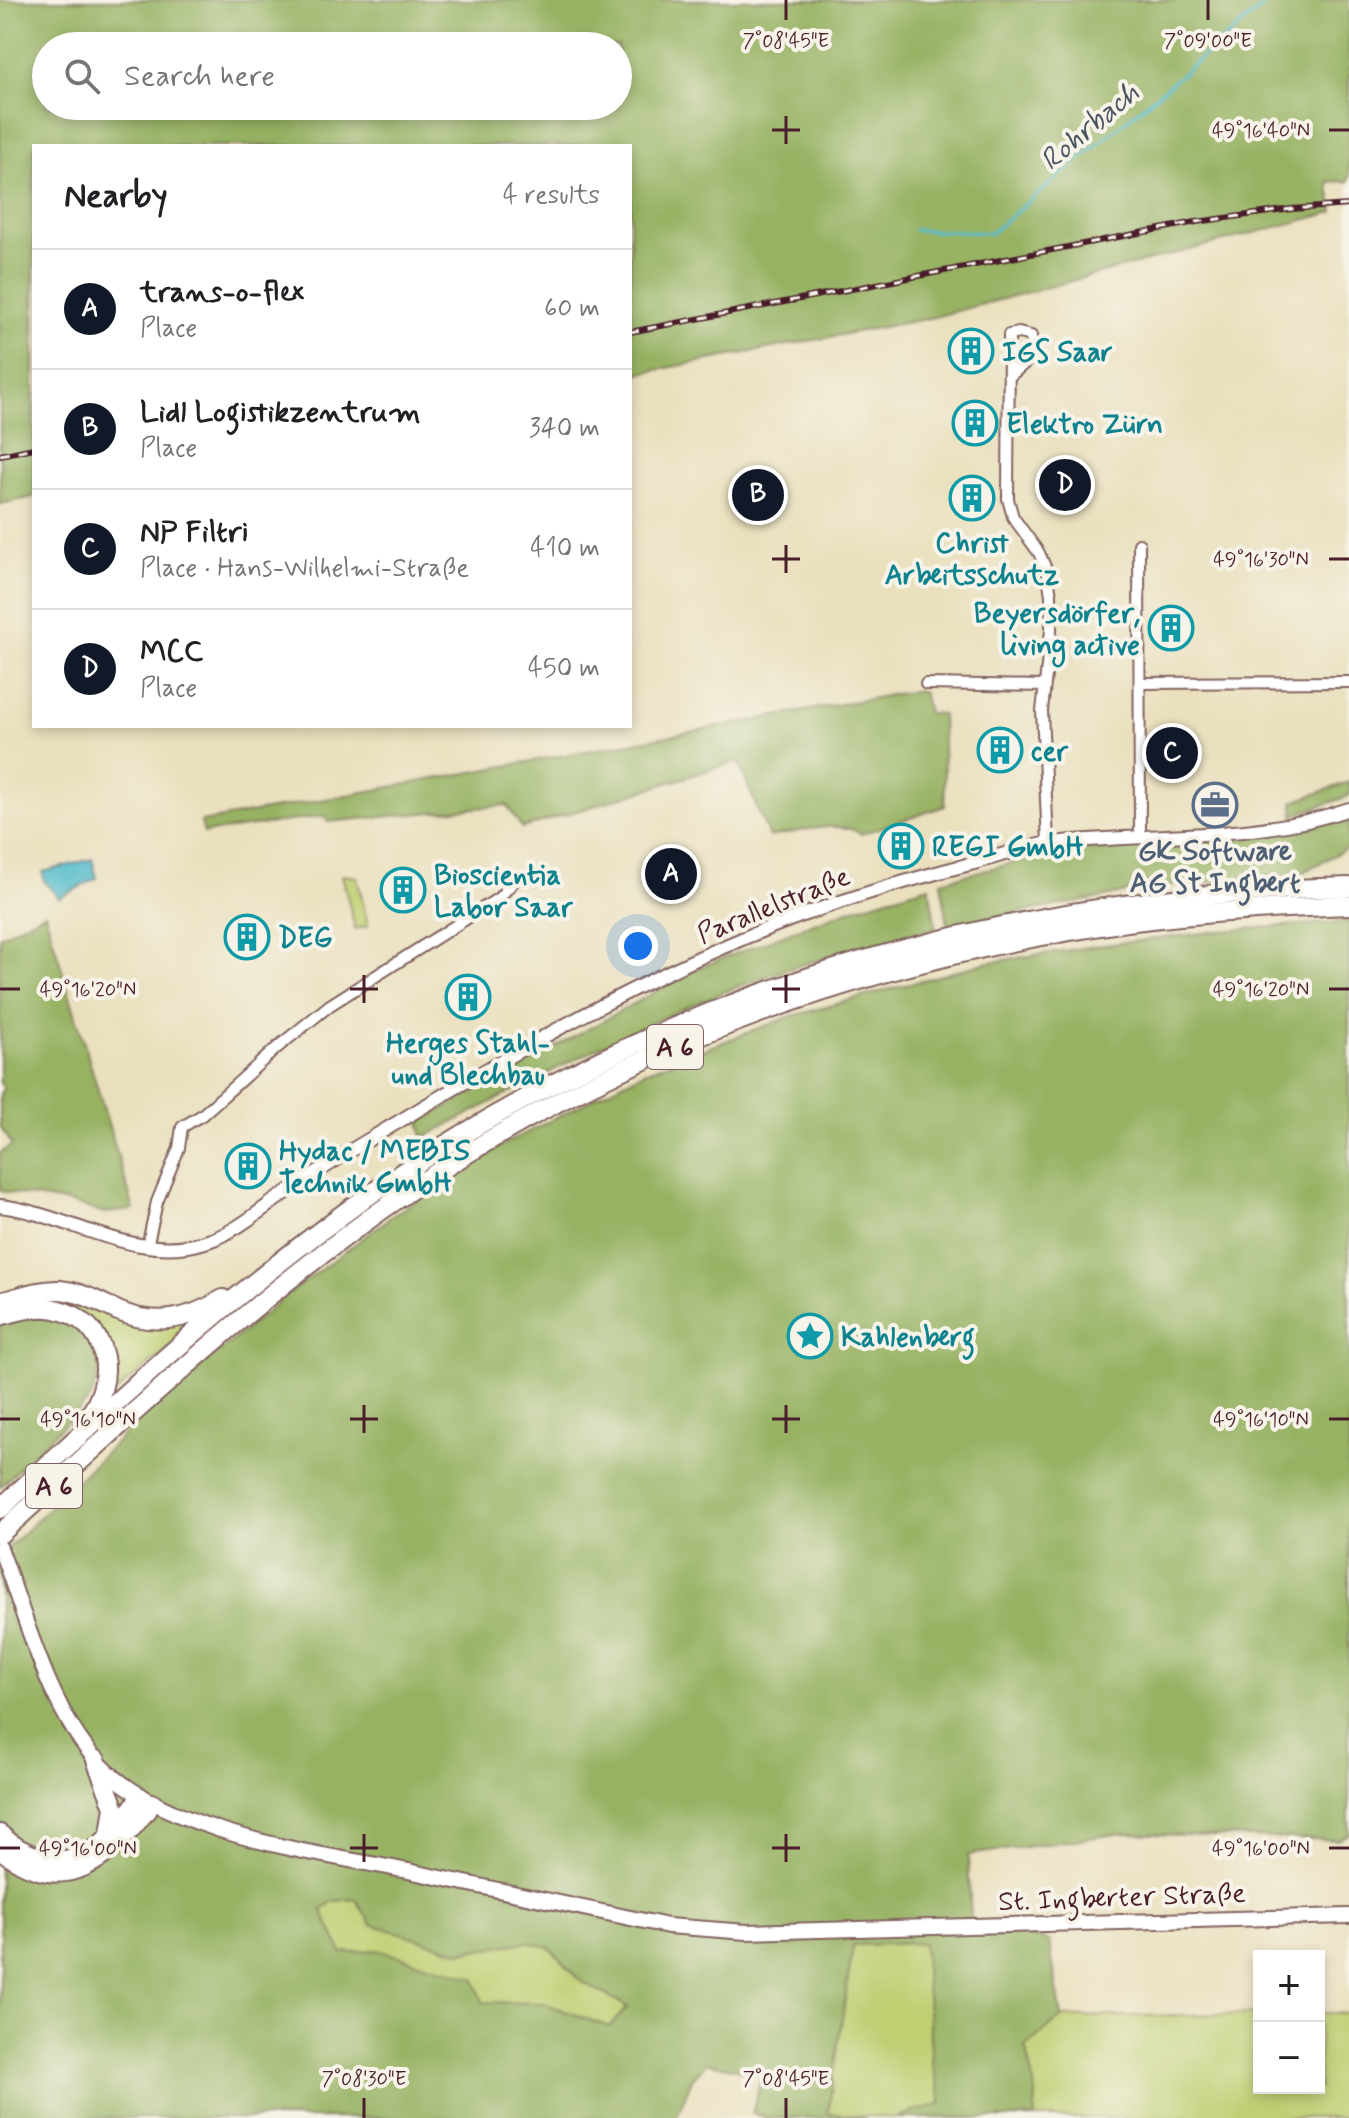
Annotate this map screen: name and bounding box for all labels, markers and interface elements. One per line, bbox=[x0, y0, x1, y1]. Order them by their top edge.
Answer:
text: 7°08'45"E bbox=[743, 28, 829, 55]
text: 7°09'00"E bbox=[1164, 28, 1252, 55]
search box bbox=[32, 32, 632, 120]
icon: search bbox=[60, 54, 104, 98]
text: Search here bbox=[124, 57, 275, 96]
water label: Rohrbach bbox=[1032, 74, 1148, 180]
text: 49°16'40"N bbox=[1212, 118, 1310, 145]
text: Nearby bbox=[64, 174, 168, 219]
text: 4 results bbox=[503, 179, 600, 213]
text: trans-o-flex bbox=[140, 273, 304, 312]
text: A bbox=[81, 292, 99, 326]
text: 60 m bbox=[544, 292, 600, 326]
text: Place bbox=[140, 312, 197, 346]
building icon: IGS Saar bbox=[947, 327, 995, 375]
place label: IGS Saar bbox=[1002, 335, 1113, 372]
text: Lidl Logistikzentrum bbox=[140, 393, 421, 432]
building icon: Elektro Zürn bbox=[951, 399, 999, 447]
place label: Elektro Zürn bbox=[1006, 407, 1163, 444]
text: B bbox=[82, 412, 98, 446]
text: 340 m bbox=[529, 412, 600, 446]
text: Place bbox=[140, 432, 197, 466]
pin: D bbox=[1039, 455, 1091, 515]
pin: B bbox=[732, 465, 784, 525]
building icon: Christ Arbeitsschutz bbox=[948, 474, 996, 522]
text: NP Filtri bbox=[140, 513, 249, 552]
place label: Christ Arbeitsschutz bbox=[885, 526, 1059, 595]
text: C bbox=[81, 532, 99, 566]
text: 410 m bbox=[530, 532, 600, 566]
text: 49°16'30"N bbox=[1213, 547, 1309, 574]
text: Place · Hans-Wilhelmi-Straße bbox=[140, 552, 469, 586]
place label: Beyersdörfer, living active bbox=[974, 596, 1140, 668]
building icon: Beyersdörfer, living active bbox=[1147, 604, 1195, 652]
text: MCC bbox=[140, 633, 203, 672]
text: D bbox=[81, 652, 99, 686]
text: 450 m bbox=[528, 652, 600, 686]
text: Place bbox=[140, 672, 197, 706]
pin: C bbox=[1146, 723, 1198, 783]
building icon: cer bbox=[976, 726, 1024, 774]
place label: cer bbox=[1031, 734, 1069, 771]
office icon: GK Software AG St Ingbert bbox=[1191, 781, 1239, 829]
building icon: REGI GmbH bbox=[877, 822, 925, 870]
place label: REGI GmbH bbox=[932, 830, 1084, 867]
place label: GK Software AG St Ingbert bbox=[1130, 834, 1301, 906]
pin: A bbox=[645, 844, 697, 904]
place label: Bioscientia Labor Saar bbox=[434, 858, 574, 927]
street label: Parallelstraße bbox=[692, 859, 856, 954]
building icon: Bioscientia Labor Saar bbox=[379, 866, 427, 914]
building icon: DEG bbox=[223, 913, 271, 961]
place label: DEG bbox=[278, 921, 333, 958]
your location bbox=[618, 926, 658, 966]
building icon: Herges Stahl- und Blechbau bbox=[444, 973, 492, 1021]
text: 49°16'20"N bbox=[40, 977, 136, 1004]
text: 49°16'20"N bbox=[1213, 977, 1309, 1004]
road number: A 6 bbox=[647, 1025, 703, 1069]
place label: Herges Stahl- und Blechbau bbox=[386, 1026, 550, 1095]
place label: Hydac / MEBIS Technik GmbH bbox=[279, 1134, 470, 1203]
building icon: Hydac / MEBIS Technik GmbH bbox=[224, 1142, 272, 1190]
place icon: Kahlenberg bbox=[786, 1312, 834, 1360]
place label: Kahlenberg bbox=[841, 1320, 975, 1360]
text: 49°16'10"N bbox=[40, 1407, 136, 1434]
text: 49°16'10"N bbox=[1213, 1407, 1309, 1434]
road number: A 6 bbox=[26, 1464, 82, 1508]
text: 49°16'00"N bbox=[39, 1836, 137, 1863]
text: 49°16'00"N bbox=[1212, 1836, 1310, 1863]
street label: St. Ingberter Straße bbox=[998, 1876, 1247, 1924]
map controls bbox=[1253, 1950, 1325, 2094]
button: + bbox=[1253, 1950, 1325, 2022]
button: − bbox=[1253, 2022, 1325, 2094]
text: 7°08'30"E bbox=[322, 2066, 406, 2093]
text: 7°08'45"E bbox=[743, 2066, 829, 2093]

